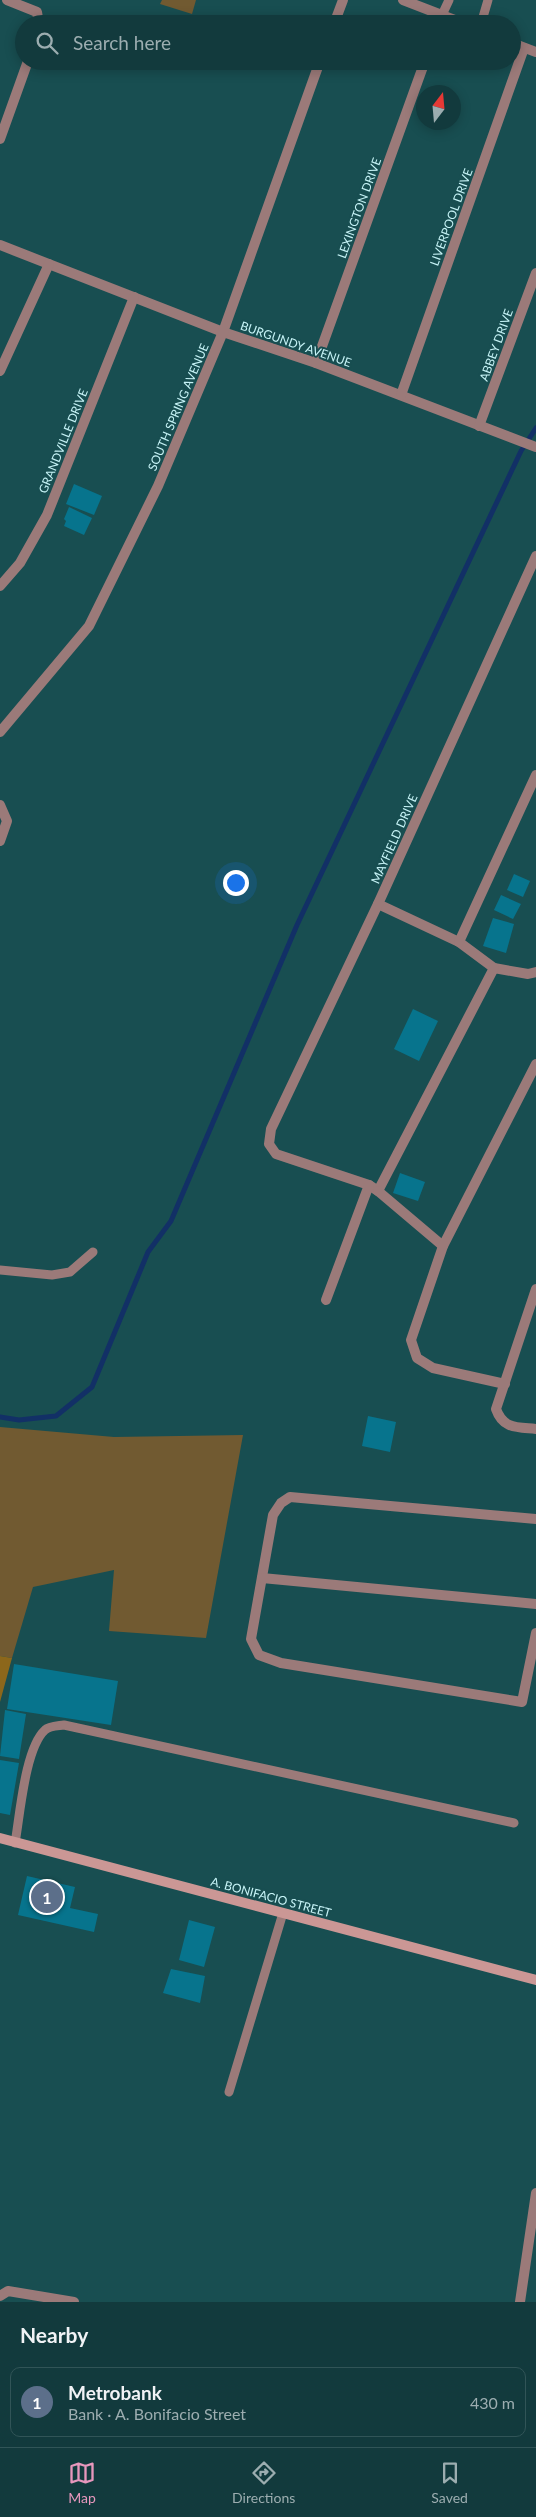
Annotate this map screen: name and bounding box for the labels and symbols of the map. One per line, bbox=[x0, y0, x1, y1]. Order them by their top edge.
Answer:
north arrow bbox=[416, 85, 461, 130]
street label: LEXINGTON DRIVE bbox=[334, 156, 384, 260]
street label: LIVERPOOL DRIVE bbox=[426, 166, 476, 268]
street label: ABBEY DRIVE bbox=[476, 307, 516, 383]
street label: BURGUNDY AVENUE bbox=[238, 318, 354, 370]
street label: SOUTH SPRING AVENUE bbox=[144, 341, 212, 473]
street label: GRANDVILLE DRIVE bbox=[35, 387, 91, 495]
street label: MAYFIELD DRIVE bbox=[368, 792, 420, 886]
your location bbox=[223, 870, 249, 896]
street label: A. BONIFACIO STREET bbox=[209, 1874, 333, 1920]
pin: 1 bbox=[31, 1878, 63, 1916]

